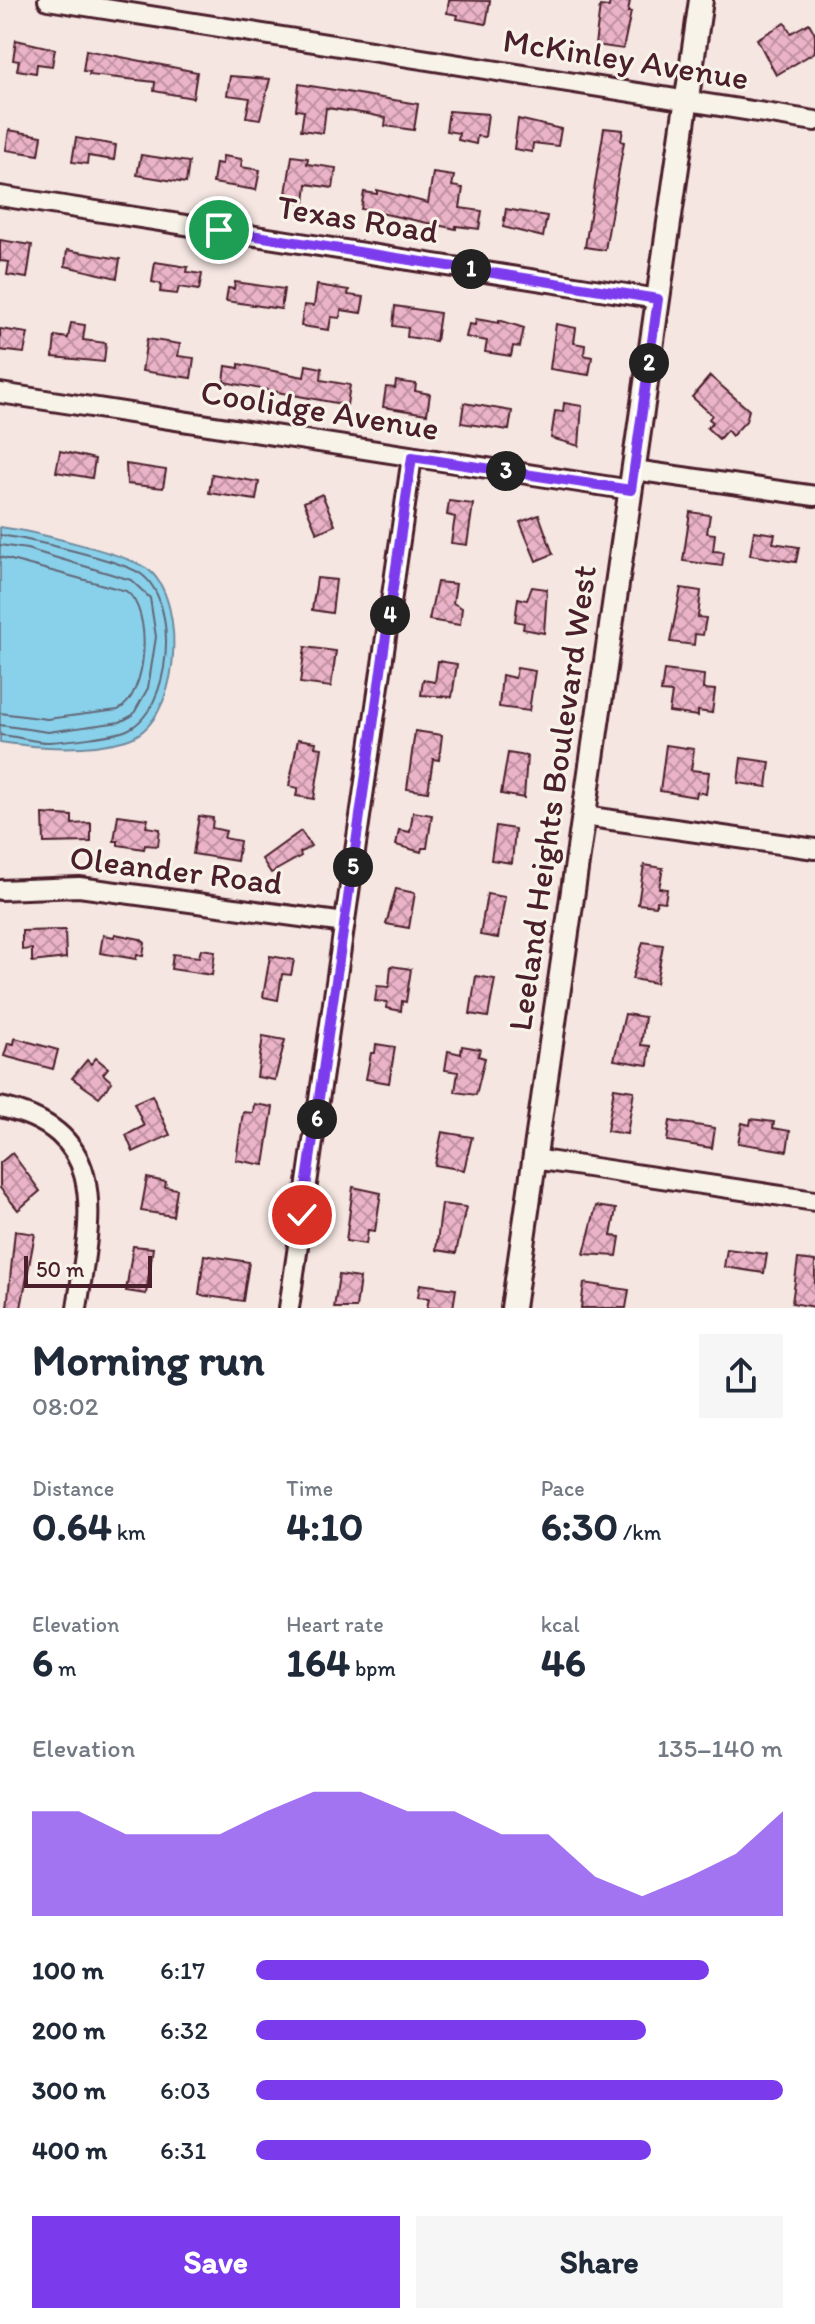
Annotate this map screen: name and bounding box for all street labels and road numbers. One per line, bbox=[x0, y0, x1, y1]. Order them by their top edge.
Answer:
street label: McKinley Avenue bbox=[500, 19, 752, 99]
street label: Texas Road bbox=[274, 186, 442, 252]
street label: Coolidge Avenue bbox=[198, 371, 442, 449]
street label: Leeland Heights Boulevard West bbox=[499, 562, 605, 1034]
street label: Oleander Road bbox=[67, 837, 285, 903]

